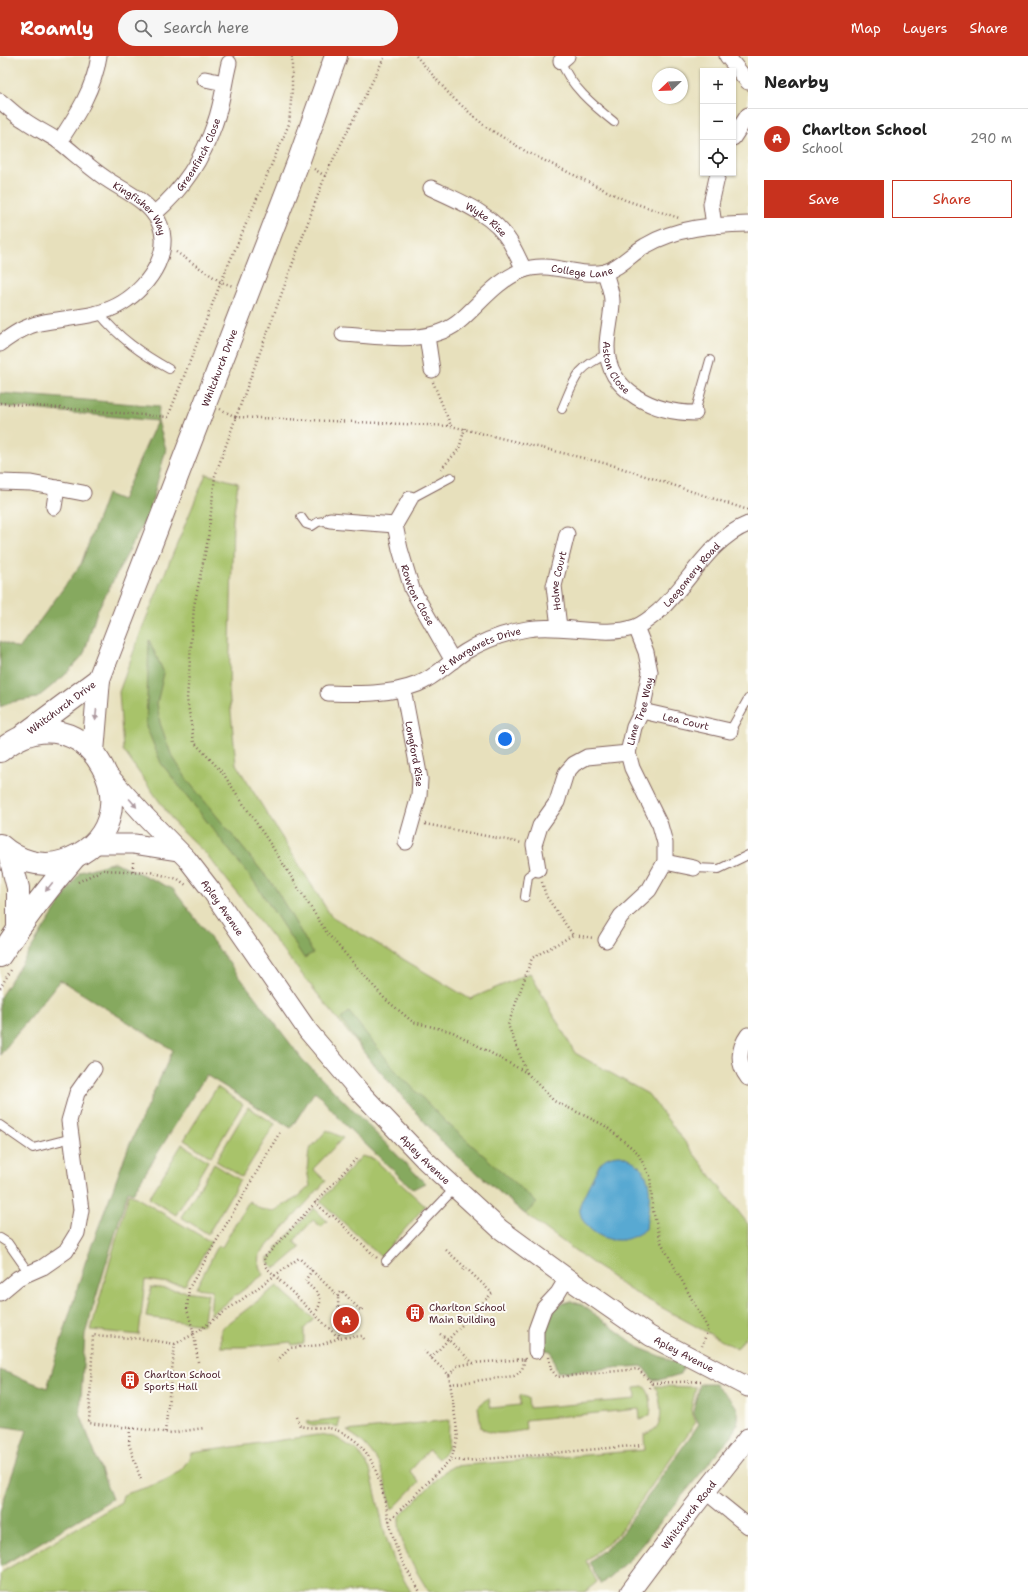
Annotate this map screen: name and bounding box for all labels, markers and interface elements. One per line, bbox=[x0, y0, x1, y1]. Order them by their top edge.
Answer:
search box bbox=[118, 10, 398, 46]
text: Roamly bbox=[20, 16, 94, 41]
icon: search bbox=[132, 17, 154, 39]
text: Search here bbox=[164, 18, 249, 38]
text: Map bbox=[851, 19, 881, 37]
text: Layers bbox=[903, 19, 947, 37]
text: Share bbox=[969, 19, 1008, 37]
north arrow bbox=[652, 68, 688, 104]
map controls bbox=[700, 68, 736, 176]
button: + bbox=[700, 68, 736, 104]
text: Nearby bbox=[764, 71, 829, 93]
button: − bbox=[700, 104, 736, 140]
street label: Greenfinch Close bbox=[173, 116, 223, 194]
text: Charlton School bbox=[802, 120, 927, 140]
text: A bbox=[772, 130, 782, 147]
text: 290 m bbox=[970, 130, 1012, 147]
button: locate bbox=[700, 140, 736, 176]
text: School bbox=[802, 140, 843, 157]
street label: Kingfisher Way bbox=[111, 179, 169, 237]
button: Save bbox=[764, 180, 884, 218]
button: Share bbox=[892, 180, 1012, 218]
street label: Wyke Rise bbox=[463, 200, 510, 240]
street label: College Lane bbox=[550, 262, 615, 280]
street label: Whitchurch Drive bbox=[199, 327, 240, 408]
street label: Aston Close bbox=[600, 341, 633, 397]
street label: Leegomery Road bbox=[660, 539, 723, 610]
street label: Holme Court bbox=[548, 550, 570, 611]
street label: Rowton Close bbox=[398, 563, 438, 628]
street label: St Margarets Drive bbox=[436, 624, 523, 677]
street label: Lime Tree Way bbox=[624, 676, 656, 747]
street label: Whitchurch Drive bbox=[25, 678, 99, 737]
one-way arrow bbox=[92, 709, 99, 721]
street label: Lea Court bbox=[661, 710, 710, 733]
street label: Longford Rise bbox=[402, 720, 426, 787]
your location bbox=[495, 729, 515, 749]
one-way arrow bbox=[128, 798, 138, 808]
street label: Apley Avenue bbox=[198, 877, 247, 939]
one-way arrow bbox=[45, 881, 54, 892]
street label: Apley Avenue bbox=[397, 1132, 453, 1187]
place label: Charlton School Main Building bbox=[429, 1301, 506, 1326]
building icon: Charlton School Main Building bbox=[404, 1302, 426, 1324]
pin: A bbox=[333, 1305, 359, 1335]
street label: Apley Avenue bbox=[652, 1333, 716, 1375]
place label: Charlton School Sports Hall bbox=[144, 1368, 221, 1393]
building icon: Charlton School Sports Hall bbox=[119, 1369, 141, 1391]
street label: Whitchurch Road bbox=[658, 1477, 719, 1552]

